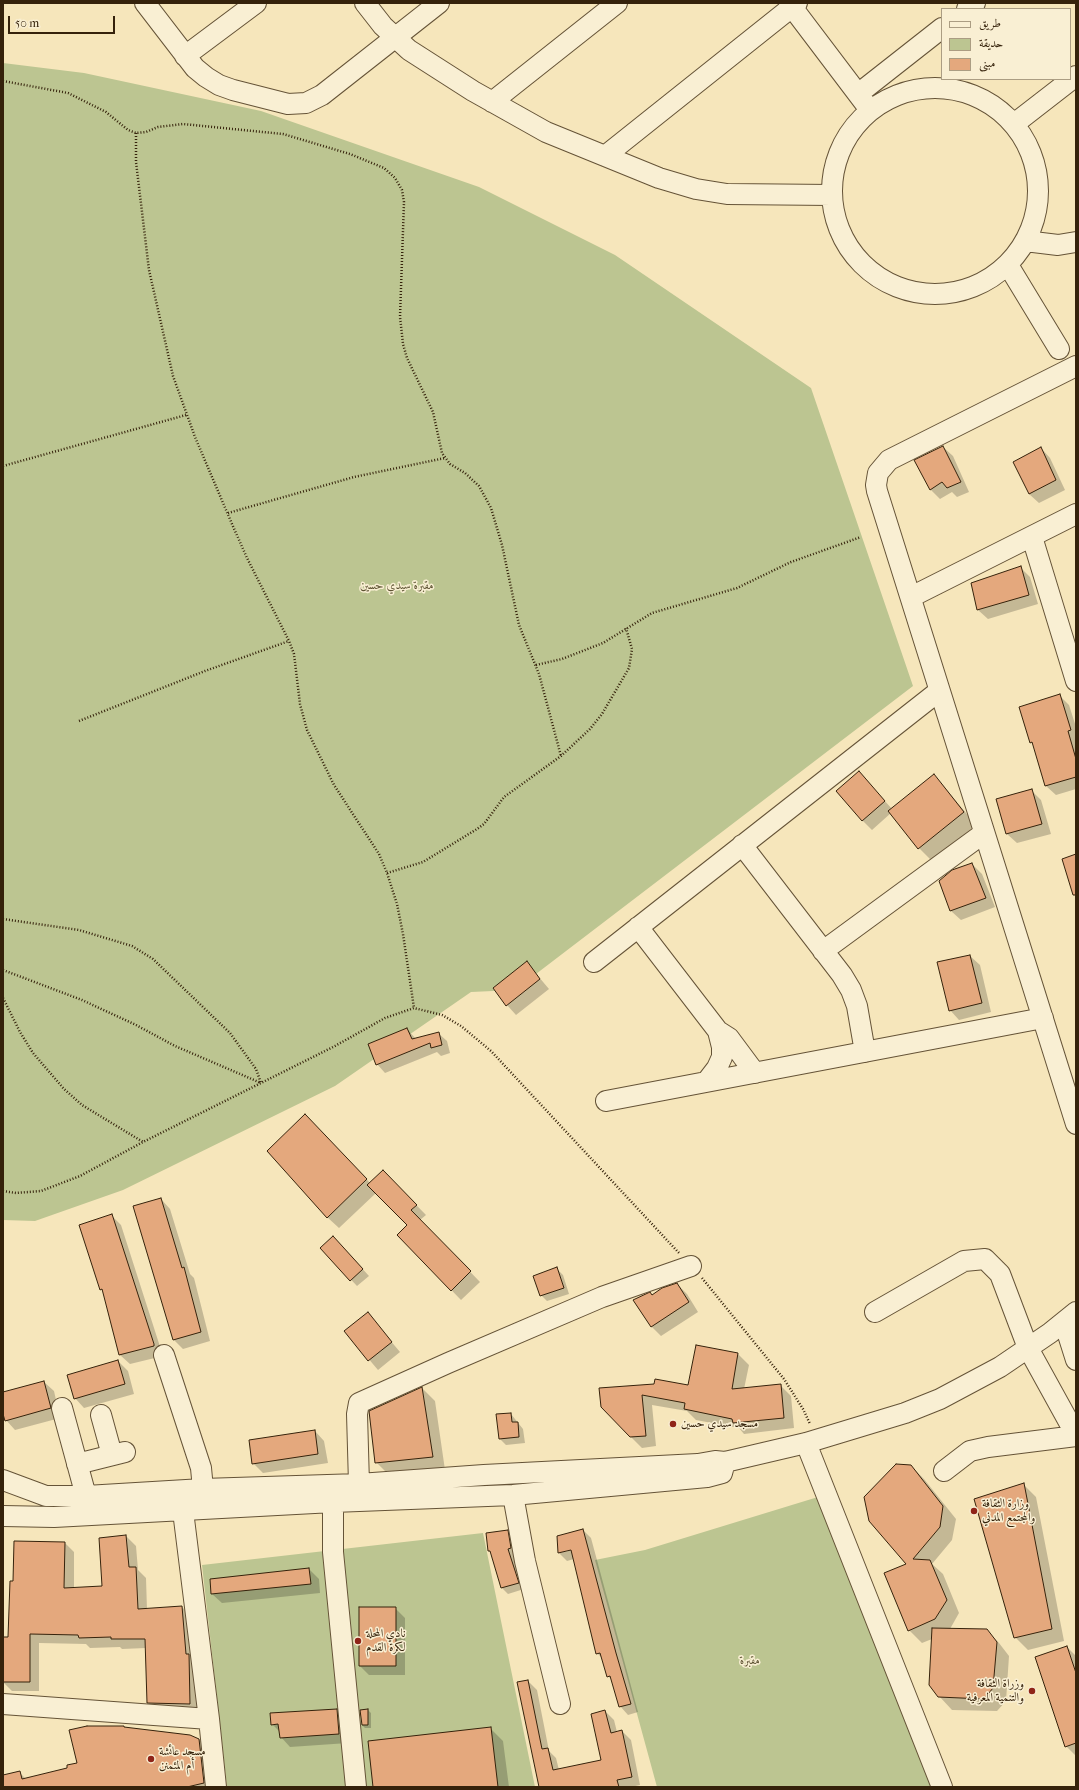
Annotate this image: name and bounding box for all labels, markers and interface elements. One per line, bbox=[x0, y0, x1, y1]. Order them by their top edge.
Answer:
scale bar bbox=[10, 8, 117, 34]
legend bbox=[941, 8, 1071, 80]
text: 50 m bbox=[15, 16, 39, 30]
text: طريق bbox=[979, 16, 1001, 30]
text: حديقة bbox=[979, 36, 1003, 50]
text: مبنى bbox=[979, 56, 995, 70]
park label: مقبرة سيدي حسين bbox=[360, 579, 434, 593]
place label: مسجد سيدي حسين bbox=[681, 1417, 758, 1431]
marker: مسجد سيدي حسين bbox=[668, 1419, 678, 1429]
place label: وزارة الثقافة والمجتمع المدني bbox=[982, 1497, 1035, 1525]
marker: وزارة الثقافة والمجتمع المدني bbox=[969, 1506, 979, 1516]
place label: نادي المحلة لكرة القدم bbox=[366, 1627, 406, 1655]
marker: نادي المحلة لكرة القدم bbox=[353, 1636, 363, 1646]
park label: مقبرة bbox=[740, 1654, 760, 1668]
place label: وزراة الثقافة والتنمية المعرفية bbox=[967, 1677, 1024, 1705]
marker: وزراة الثقافة والتنمية المعرفية bbox=[1027, 1686, 1037, 1696]
place label: مسجد عائشة أم المئمنن bbox=[159, 1745, 206, 1773]
marker: مسجد عائشة أم المئمنن bbox=[146, 1754, 156, 1764]

